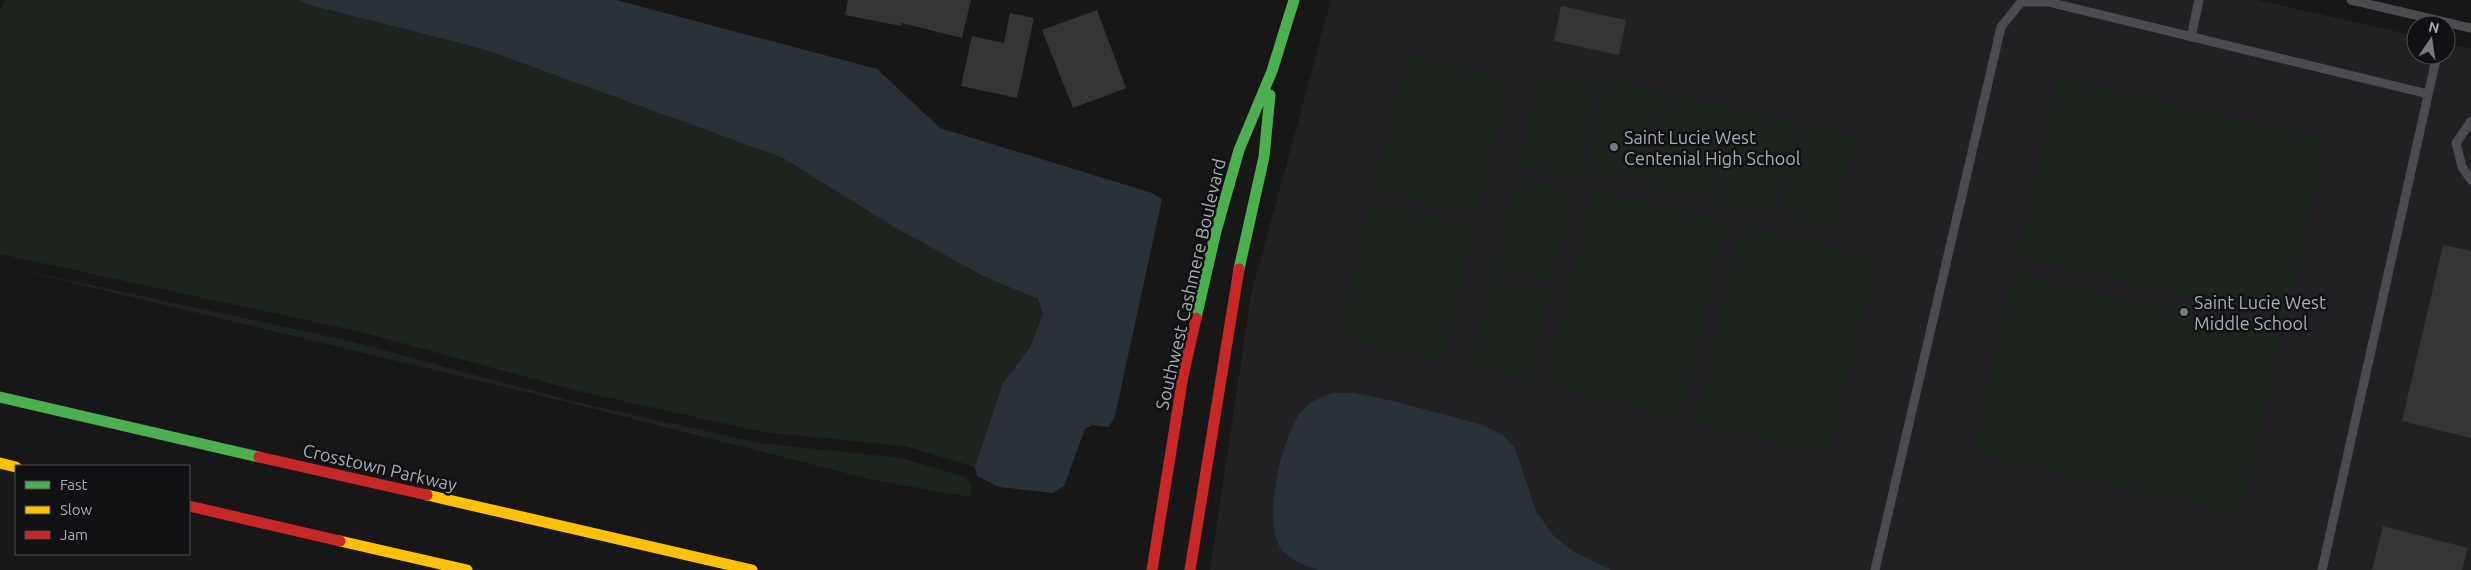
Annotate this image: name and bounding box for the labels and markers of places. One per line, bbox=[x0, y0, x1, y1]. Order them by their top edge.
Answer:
place label: Saint Lucie West Centenial High School bbox=[1624, 127, 1801, 168]
marker: Saint Lucie West Centenial High School bbox=[1608, 141, 1620, 153]
place label: Saint Lucie West Middle School bbox=[2194, 292, 2326, 333]
marker: Saint Lucie West Middle School bbox=[2178, 306, 2190, 318]

